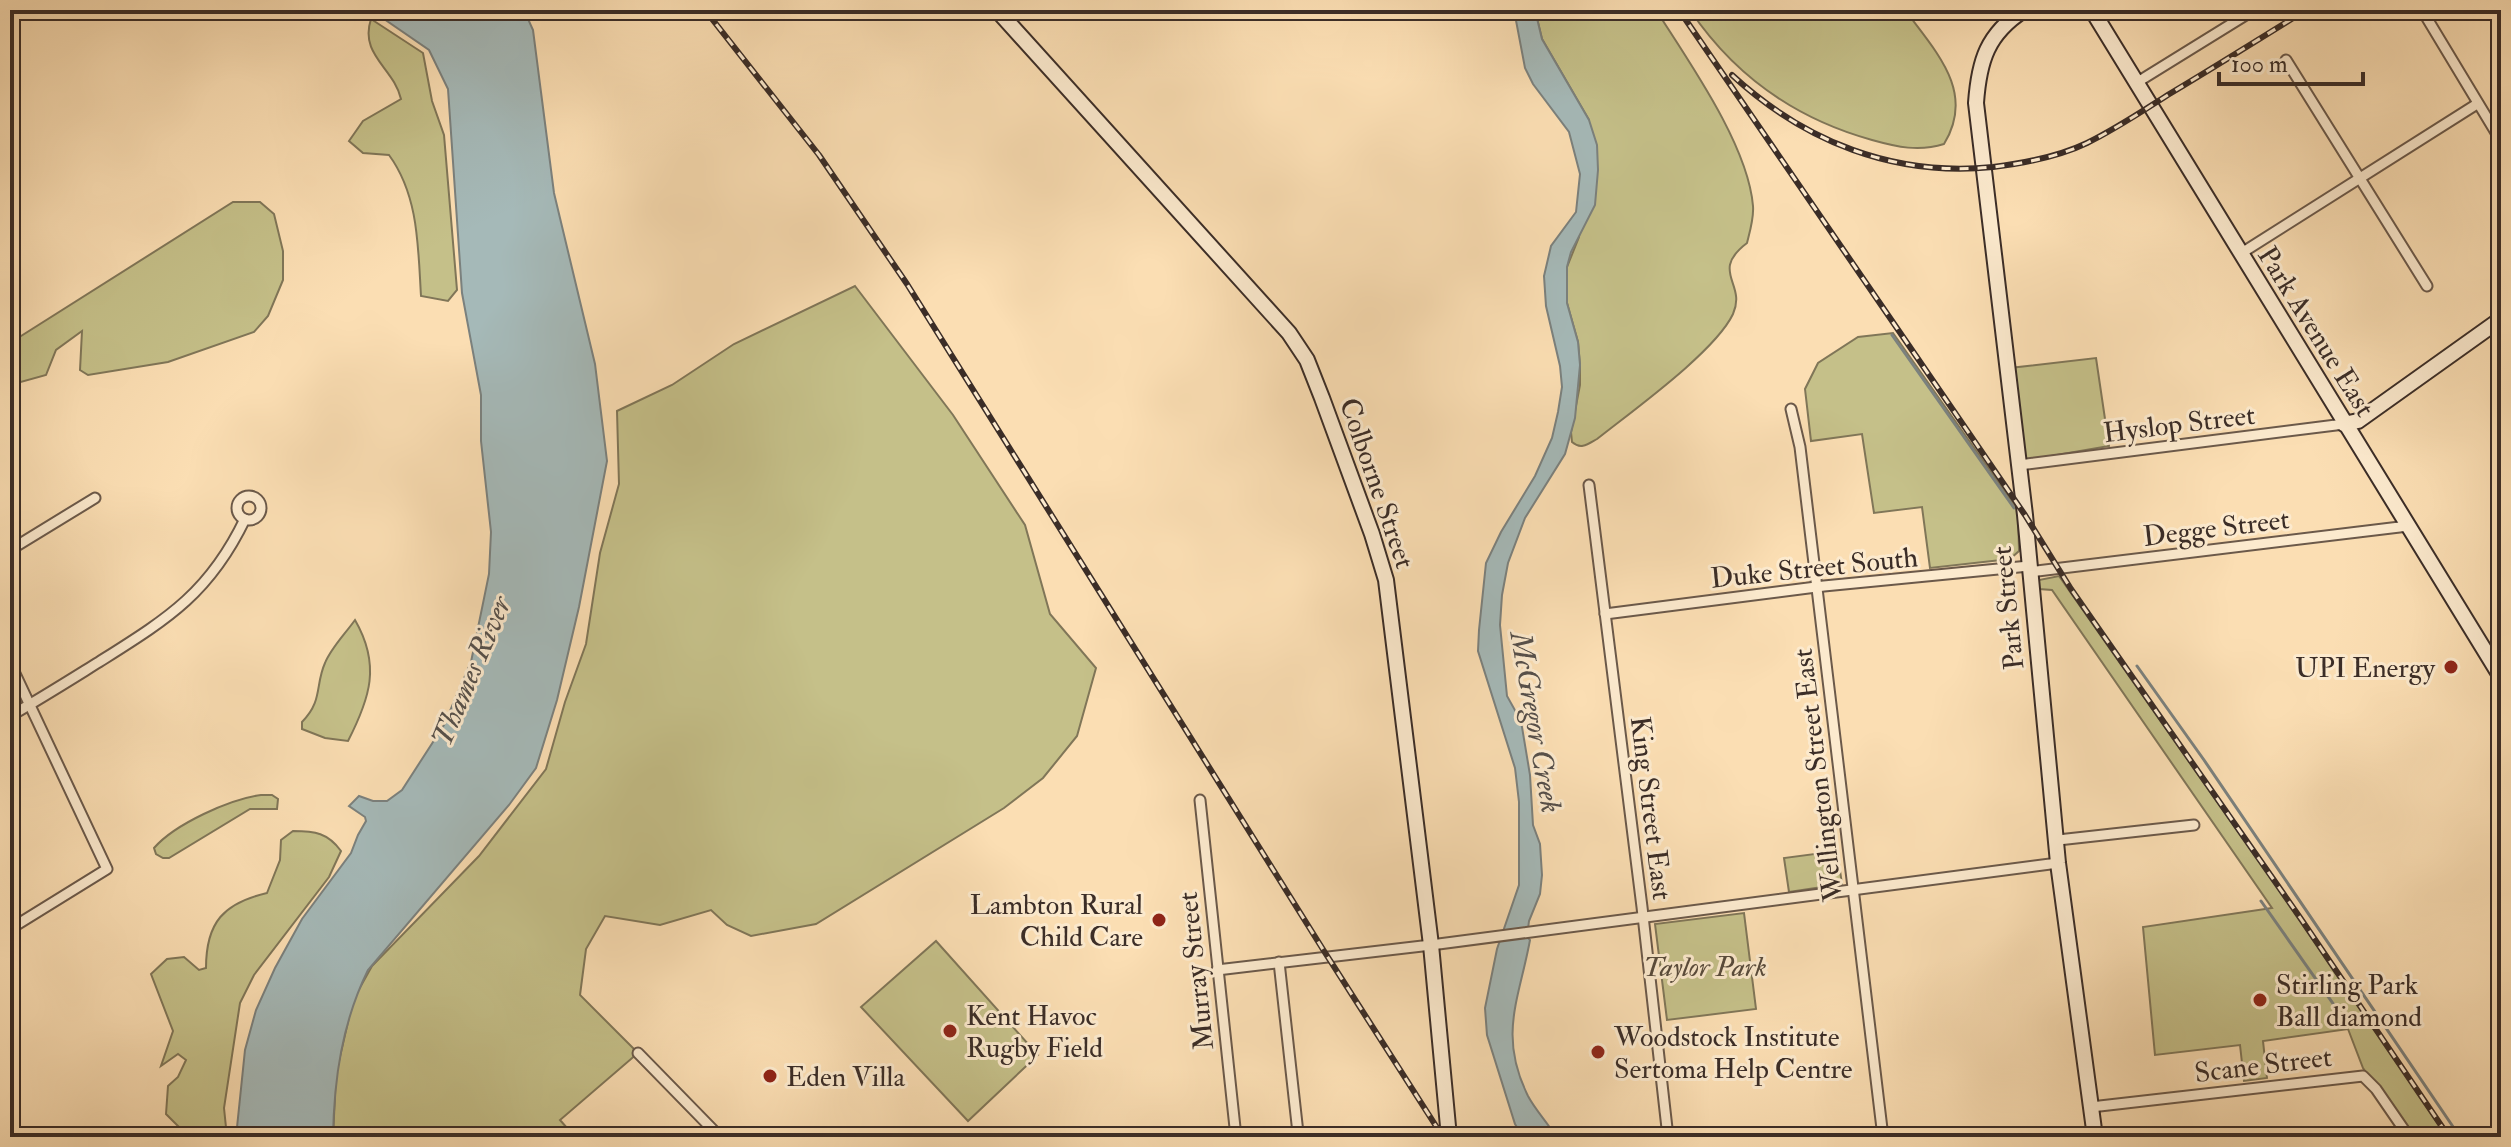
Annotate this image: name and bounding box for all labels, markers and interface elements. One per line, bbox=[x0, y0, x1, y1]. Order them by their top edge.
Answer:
scale bar bbox=[2219, 36, 2363, 86]
text: 100 m bbox=[2231, 49, 2288, 80]
street label: Park Avenue East bbox=[2249, 240, 2382, 423]
street label: Colborne Street bbox=[1331, 394, 1422, 573]
street label: Hyslop Street bbox=[2101, 398, 2257, 451]
street label: Degge Street bbox=[2141, 502, 2291, 555]
street label: Duke Street South bbox=[1709, 540, 1920, 597]
street label: Park Street bbox=[1985, 544, 2032, 672]
water label: Thames River bbox=[423, 589, 520, 752]
water label: McGregor Creek bbox=[1501, 627, 1570, 816]
street label: Wellington Street East bbox=[1786, 647, 1851, 904]
place label: UPI Energy bbox=[2295, 651, 2436, 686]
marker: UPI Energy bbox=[2442, 658, 2460, 676]
street label: King Street East bbox=[1622, 714, 1679, 902]
place label: Lambton Rural Child Care bbox=[970, 888, 1143, 955]
street label: Murray Street bbox=[1171, 890, 1222, 1052]
marker: Lambton Rural Child Care bbox=[1150, 911, 1168, 929]
park label: Taylor Park bbox=[1643, 950, 1767, 985]
place label: Stirling Park Ball diamond bbox=[2276, 968, 2422, 1035]
marker: Stirling Park Ball diamond bbox=[2251, 991, 2269, 1009]
place label: Kent Havoc Rugby Field bbox=[966, 999, 1103, 1066]
place label: Woodstock Institute Sertoma Help Centre bbox=[1613, 1020, 1853, 1087]
marker: Kent Havoc Rugby Field bbox=[941, 1022, 959, 1040]
street label: Scane Street bbox=[2193, 1040, 2334, 1091]
marker: Woodstock Institute Sertoma Help Centre bbox=[1589, 1043, 1607, 1061]
place label: Eden Villa bbox=[786, 1060, 905, 1095]
marker: Eden Villa bbox=[761, 1067, 779, 1085]

